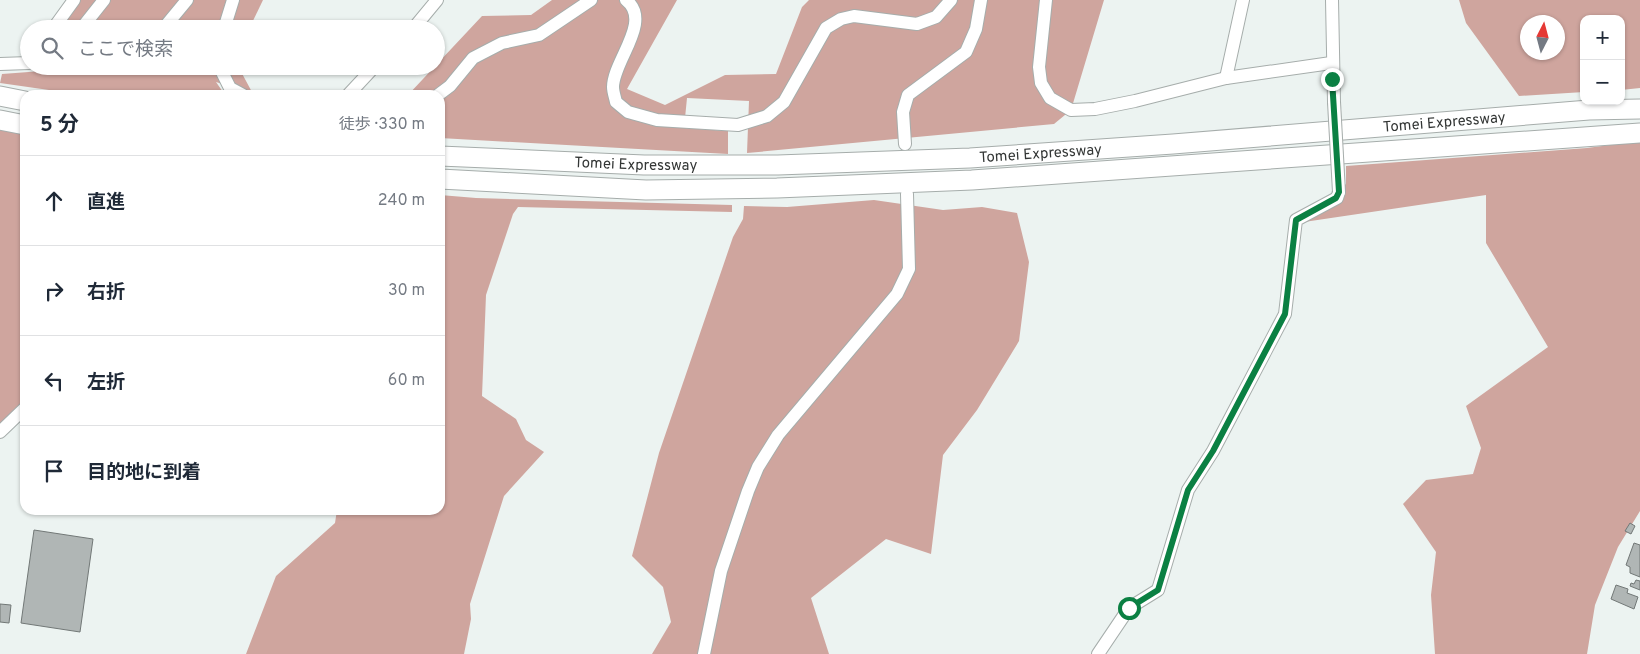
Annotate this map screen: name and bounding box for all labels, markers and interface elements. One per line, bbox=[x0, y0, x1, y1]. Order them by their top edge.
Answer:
north arrow bbox=[1520, 15, 1565, 60]
map controls bbox=[1580, 15, 1625, 105]
button: + bbox=[1580, 15, 1625, 60]
search box bbox=[20, 20, 445, 75]
icon: search bbox=[38, 34, 66, 62]
text: ここで検索 bbox=[78, 38, 173, 62]
button: − bbox=[1580, 60, 1625, 105]
route end bbox=[1321, 68, 1344, 91]
street label: Tomei Expressway bbox=[1382, 109, 1507, 138]
text: 5 分 bbox=[40, 112, 79, 139]
text: 徒歩 · 330 m bbox=[339, 115, 425, 135]
street label: Tomei Expressway bbox=[979, 141, 1103, 168]
street label: Tomei Expressway bbox=[574, 154, 697, 176]
icon: ahead bbox=[40, 187, 68, 215]
text: 直進 bbox=[87, 191, 125, 215]
text: 240 m bbox=[378, 191, 425, 211]
icon: right bbox=[40, 277, 68, 305]
text: 右折 bbox=[87, 281, 125, 305]
text: 30 m bbox=[388, 281, 425, 301]
icon: left bbox=[40, 367, 68, 395]
text: 左折 bbox=[87, 371, 125, 395]
text: 60 m bbox=[388, 371, 425, 391]
icon: arrive bbox=[40, 457, 68, 485]
text: 目的地に到着 bbox=[87, 461, 201, 485]
route start bbox=[1118, 597, 1141, 620]

